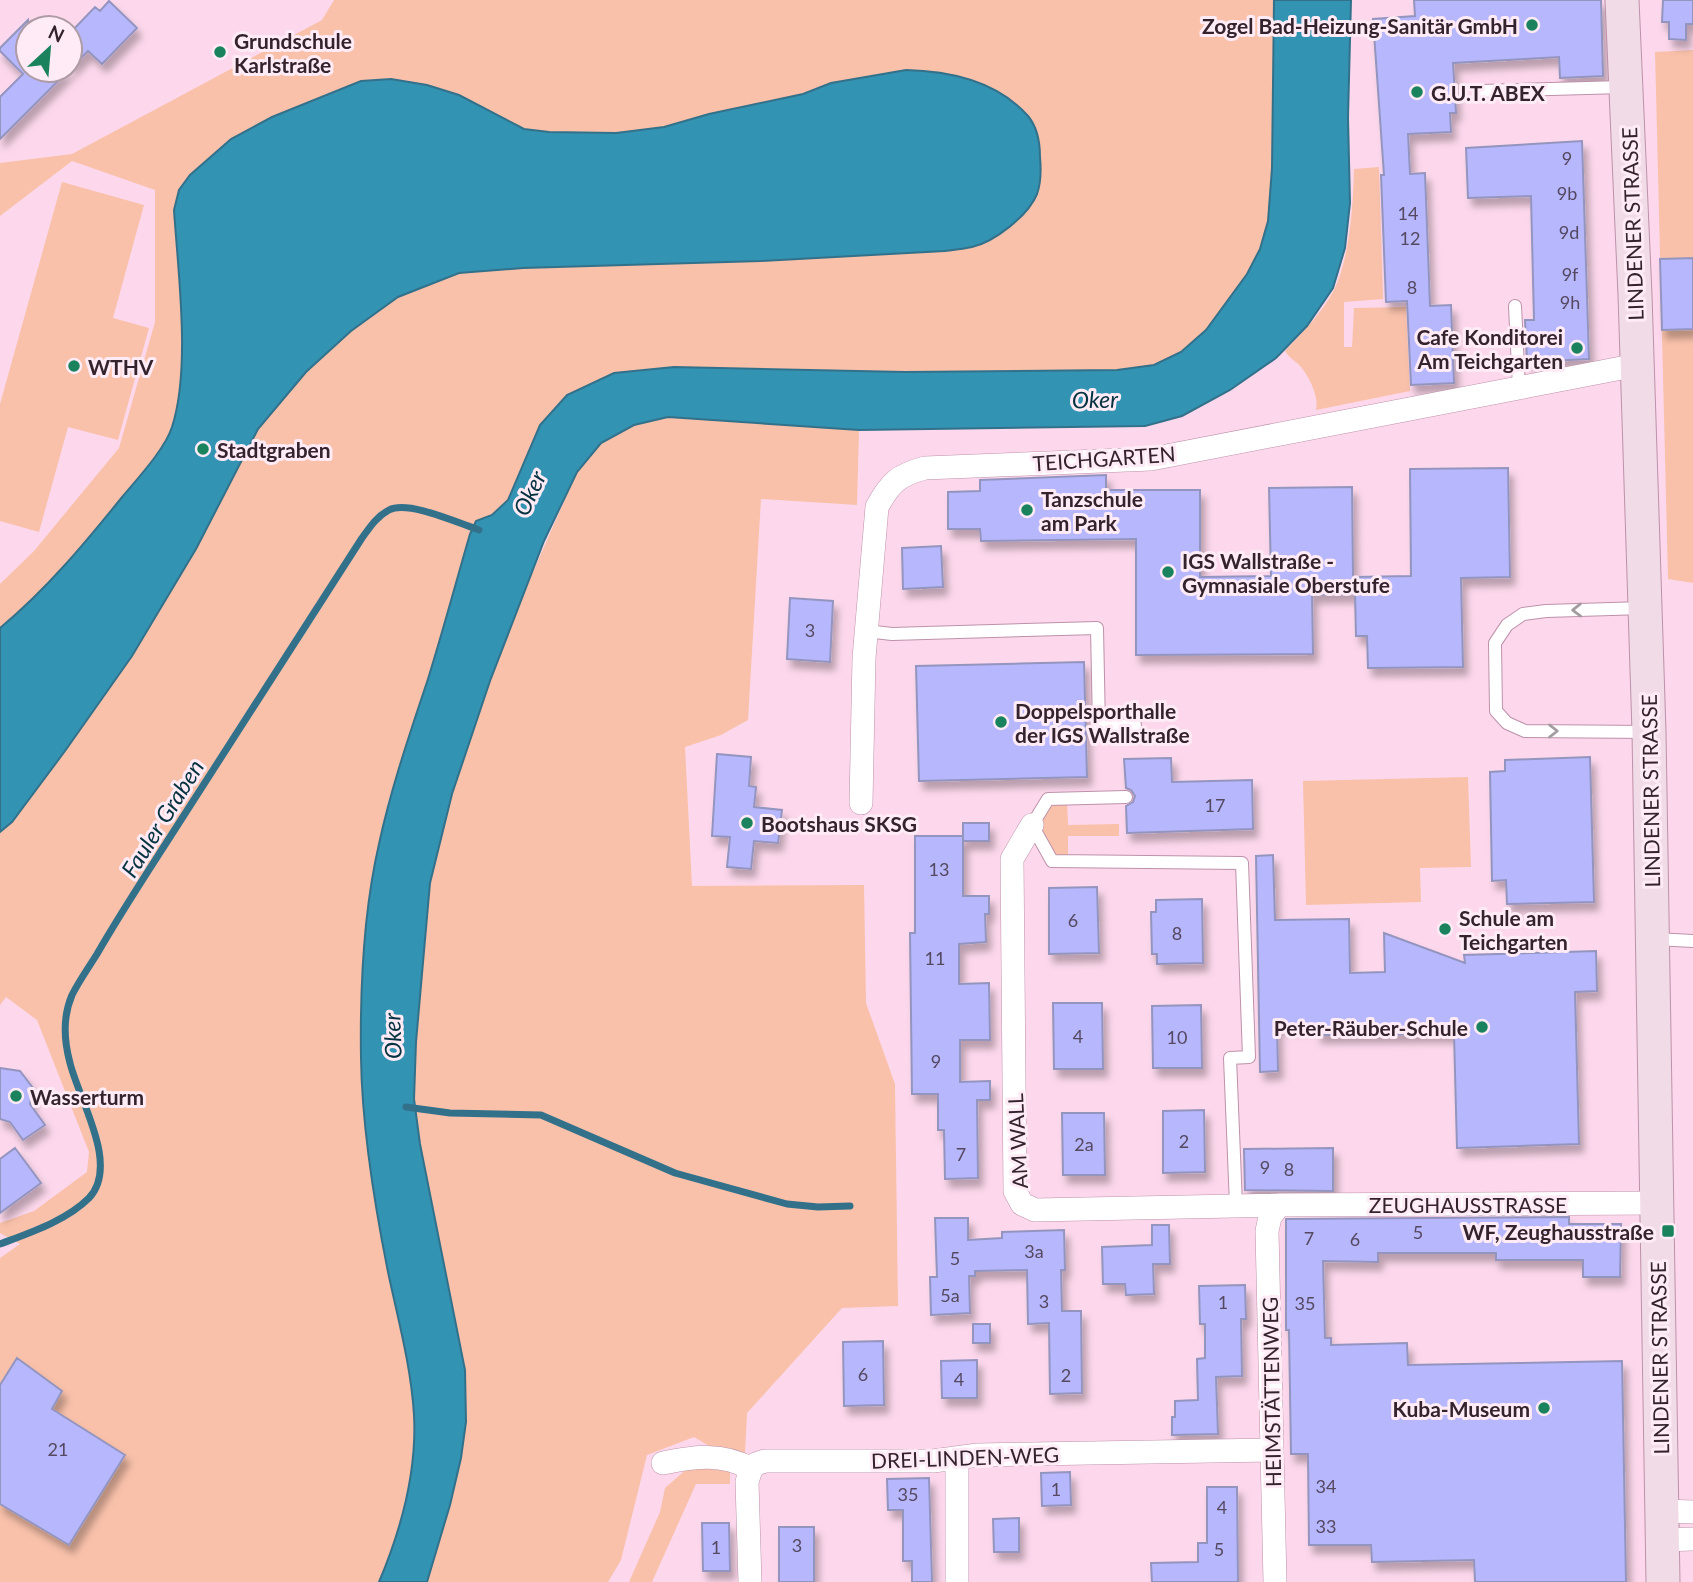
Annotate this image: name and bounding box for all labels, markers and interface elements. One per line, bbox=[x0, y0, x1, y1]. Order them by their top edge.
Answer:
place label: Zogel Bad-Heizung-Sanitär GmbH bbox=[1202, 13, 1518, 38]
north arrow bbox=[14, 14, 84, 84]
marker: Zogel Bad-Heizung-Sanitär GmbH bbox=[1524, 17, 1540, 33]
text: N bbox=[45, 20, 68, 47]
place label: Grundschule Karlstraße bbox=[234, 28, 352, 77]
marker: Grundschule Karlstraße bbox=[212, 44, 228, 60]
place label: G.U.T. ABEX bbox=[1431, 80, 1546, 105]
marker: G.U.T. ABEX bbox=[1409, 84, 1425, 100]
street label: LINDENER STRASSE bbox=[1616, 127, 1648, 321]
house number: 9 bbox=[1562, 147, 1572, 169]
house number: 9b bbox=[1557, 182, 1577, 204]
house number: 14 bbox=[1398, 202, 1418, 224]
house number: 9d bbox=[1559, 221, 1579, 243]
house number: 12 bbox=[1400, 227, 1420, 249]
house number: 9f bbox=[1562, 263, 1579, 285]
house number: 8 bbox=[1407, 276, 1417, 298]
house number: 9h bbox=[1560, 291, 1580, 313]
place label: Cafe Konditorei Am Teichgarten bbox=[1416, 324, 1563, 373]
marker: Cafe Konditorei Am Teichgarten bbox=[1569, 340, 1585, 356]
place label: WTHV bbox=[88, 354, 154, 379]
marker: WTHV bbox=[66, 358, 82, 374]
water label: Oker bbox=[1072, 385, 1119, 413]
place label: Stadtgraben bbox=[217, 437, 331, 462]
marker: Stadtgraben bbox=[195, 441, 211, 457]
street label: TEICHGARTEN bbox=[1032, 441, 1176, 475]
water label: Oker bbox=[507, 465, 552, 520]
place label: Tanzschule am Park bbox=[1041, 486, 1143, 535]
marker: Tanzschule am Park bbox=[1019, 502, 1035, 518]
place label: IGS Wallstraße - Gymnasiale Oberstufe bbox=[1182, 548, 1390, 597]
marker: IGS Wallstraße - Gymnasiale Oberstufe bbox=[1160, 564, 1176, 580]
one-way arrow bbox=[1571, 602, 1581, 618]
house number: 3 bbox=[805, 619, 815, 641]
street label: LINDENER STRASSE bbox=[1636, 694, 1664, 888]
place label: Doppelsporthalle der IGS Wallstraße bbox=[1015, 698, 1190, 747]
marker: Doppelsporthalle der IGS Wallstraße bbox=[993, 714, 1009, 730]
one-way arrow bbox=[1549, 723, 1559, 739]
water label: Fauler Graben bbox=[115, 754, 209, 882]
house number: 17 bbox=[1205, 794, 1225, 816]
place label: Bootshaus SKSG bbox=[761, 811, 917, 836]
marker: Bootshaus SKSG bbox=[739, 815, 755, 831]
house number: 13 bbox=[929, 858, 949, 880]
place label: Schule am Teichgarten bbox=[1459, 905, 1568, 954]
house number: 6 bbox=[1068, 909, 1078, 931]
marker: Schule am Teichgarten bbox=[1437, 921, 1453, 937]
house number: 8 bbox=[1172, 922, 1182, 944]
house number: 11 bbox=[925, 947, 945, 969]
water label: Oker bbox=[377, 1011, 407, 1060]
place label: Peter-Räuber-Schule bbox=[1274, 1015, 1468, 1040]
marker: Peter-Räuber-Schule bbox=[1474, 1019, 1490, 1035]
house number: 4 bbox=[1073, 1025, 1083, 1047]
house number: 10 bbox=[1167, 1026, 1187, 1048]
house number: 9 bbox=[931, 1050, 941, 1072]
place label: Wasserturm bbox=[30, 1084, 144, 1109]
marker: Wasserturm bbox=[8, 1088, 24, 1104]
street label: AM WALL bbox=[1002, 1092, 1032, 1189]
house number: 2 bbox=[1179, 1130, 1189, 1152]
house number: 2a bbox=[1074, 1133, 1094, 1155]
house number: 7 bbox=[956, 1143, 966, 1165]
house number: 9 bbox=[1260, 1156, 1270, 1178]
house number: 8 bbox=[1284, 1158, 1294, 1180]
street label: ZEUGHAUSSTRASSE bbox=[1369, 1192, 1567, 1217]
place label: WF, Zeughausstraße bbox=[1463, 1219, 1654, 1244]
house number: 5 bbox=[1413, 1221, 1423, 1243]
marker: WF, Zeughausstraße bbox=[1660, 1223, 1676, 1239]
house number: 7 bbox=[1304, 1227, 1314, 1249]
house number: 6 bbox=[1350, 1228, 1360, 1250]
house number: 3a bbox=[1024, 1240, 1044, 1262]
house number: 5 bbox=[950, 1247, 960, 1269]
street label: LINDENER STRASSE bbox=[1645, 1261, 1673, 1455]
house number: 5a bbox=[940, 1284, 960, 1306]
house number: 3 bbox=[1039, 1290, 1049, 1312]
house number: 1 bbox=[1218, 1291, 1228, 1313]
house number: 35 bbox=[1295, 1292, 1315, 1314]
street label: HEIMSTÄTTENWEG bbox=[1257, 1297, 1285, 1487]
house number: 6 bbox=[858, 1363, 868, 1385]
house number: 2 bbox=[1061, 1364, 1071, 1386]
house number: 4 bbox=[954, 1368, 964, 1390]
place label: Kuba-Museum bbox=[1393, 1396, 1530, 1421]
marker: Kuba-Museum bbox=[1536, 1400, 1552, 1416]
house number: 21 bbox=[48, 1438, 68, 1460]
street label: DREI-LINDEN-WEG bbox=[871, 1441, 1059, 1473]
house number: 34 bbox=[1316, 1475, 1336, 1497]
house number: 1 bbox=[1051, 1478, 1061, 1500]
house number: 35 bbox=[898, 1483, 918, 1505]
house number: 4 bbox=[1217, 1496, 1227, 1518]
house number: 33 bbox=[1316, 1515, 1336, 1537]
house number: 3 bbox=[792, 1534, 802, 1556]
house number: 1 bbox=[711, 1536, 721, 1558]
house number: 5 bbox=[1214, 1538, 1224, 1560]

